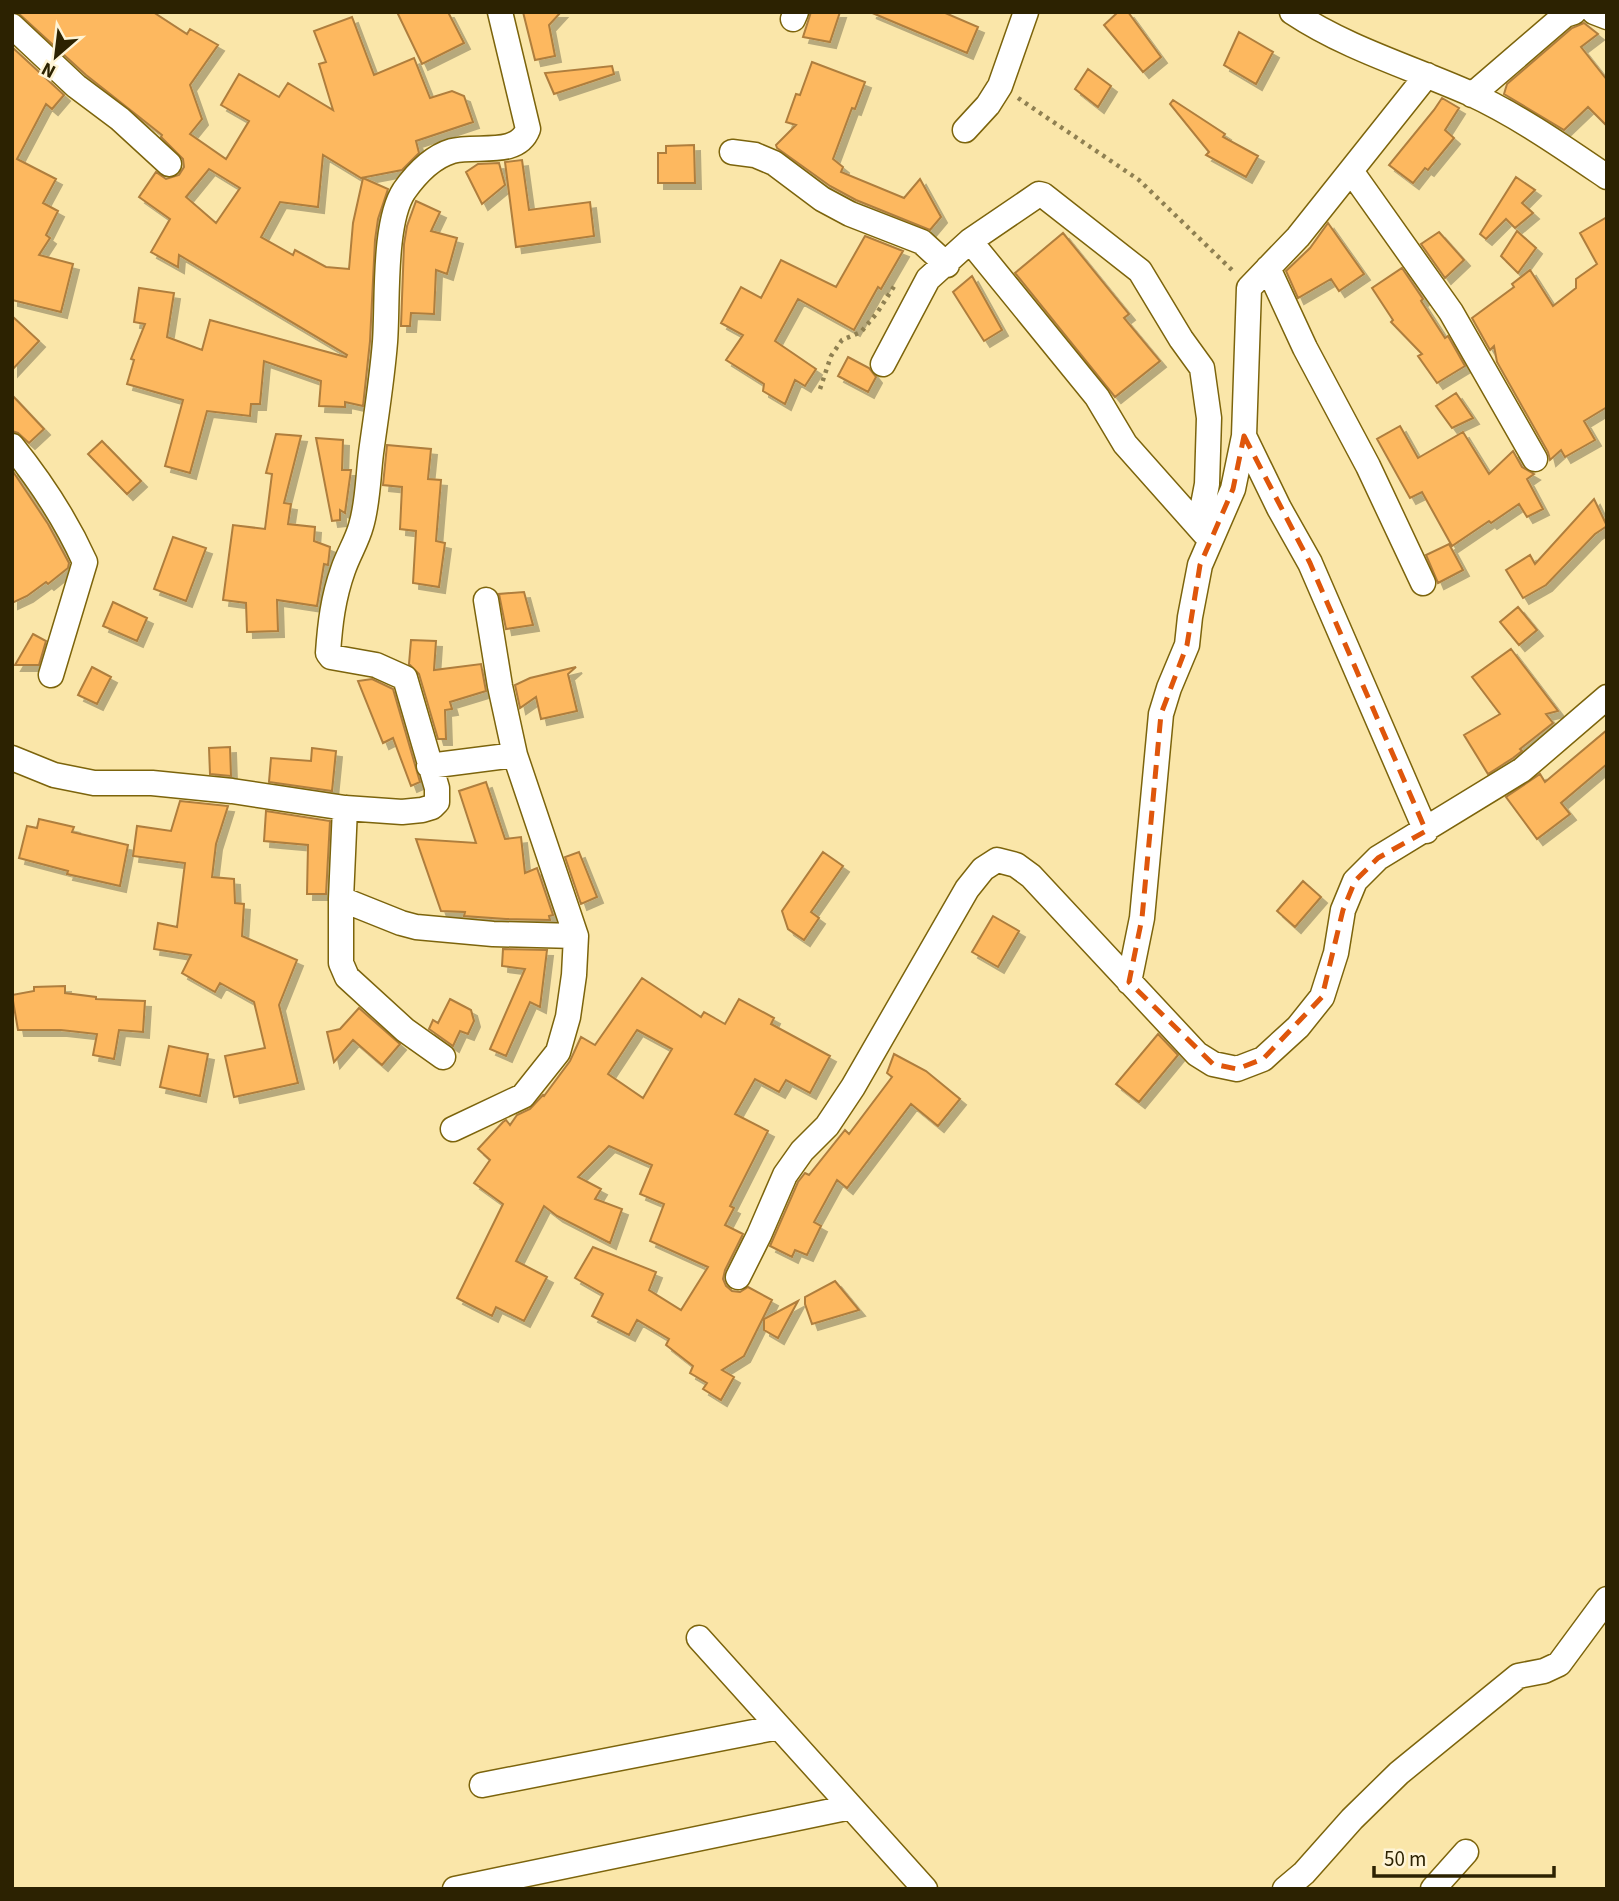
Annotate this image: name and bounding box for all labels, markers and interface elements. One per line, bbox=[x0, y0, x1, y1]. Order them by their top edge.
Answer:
north arrow bbox=[21, 21, 91, 91]
text: N bbox=[37, 55, 61, 85]
scale bar bbox=[1374, 1834, 1554, 1878]
text: 50 m bbox=[1384, 1844, 1426, 1874]

